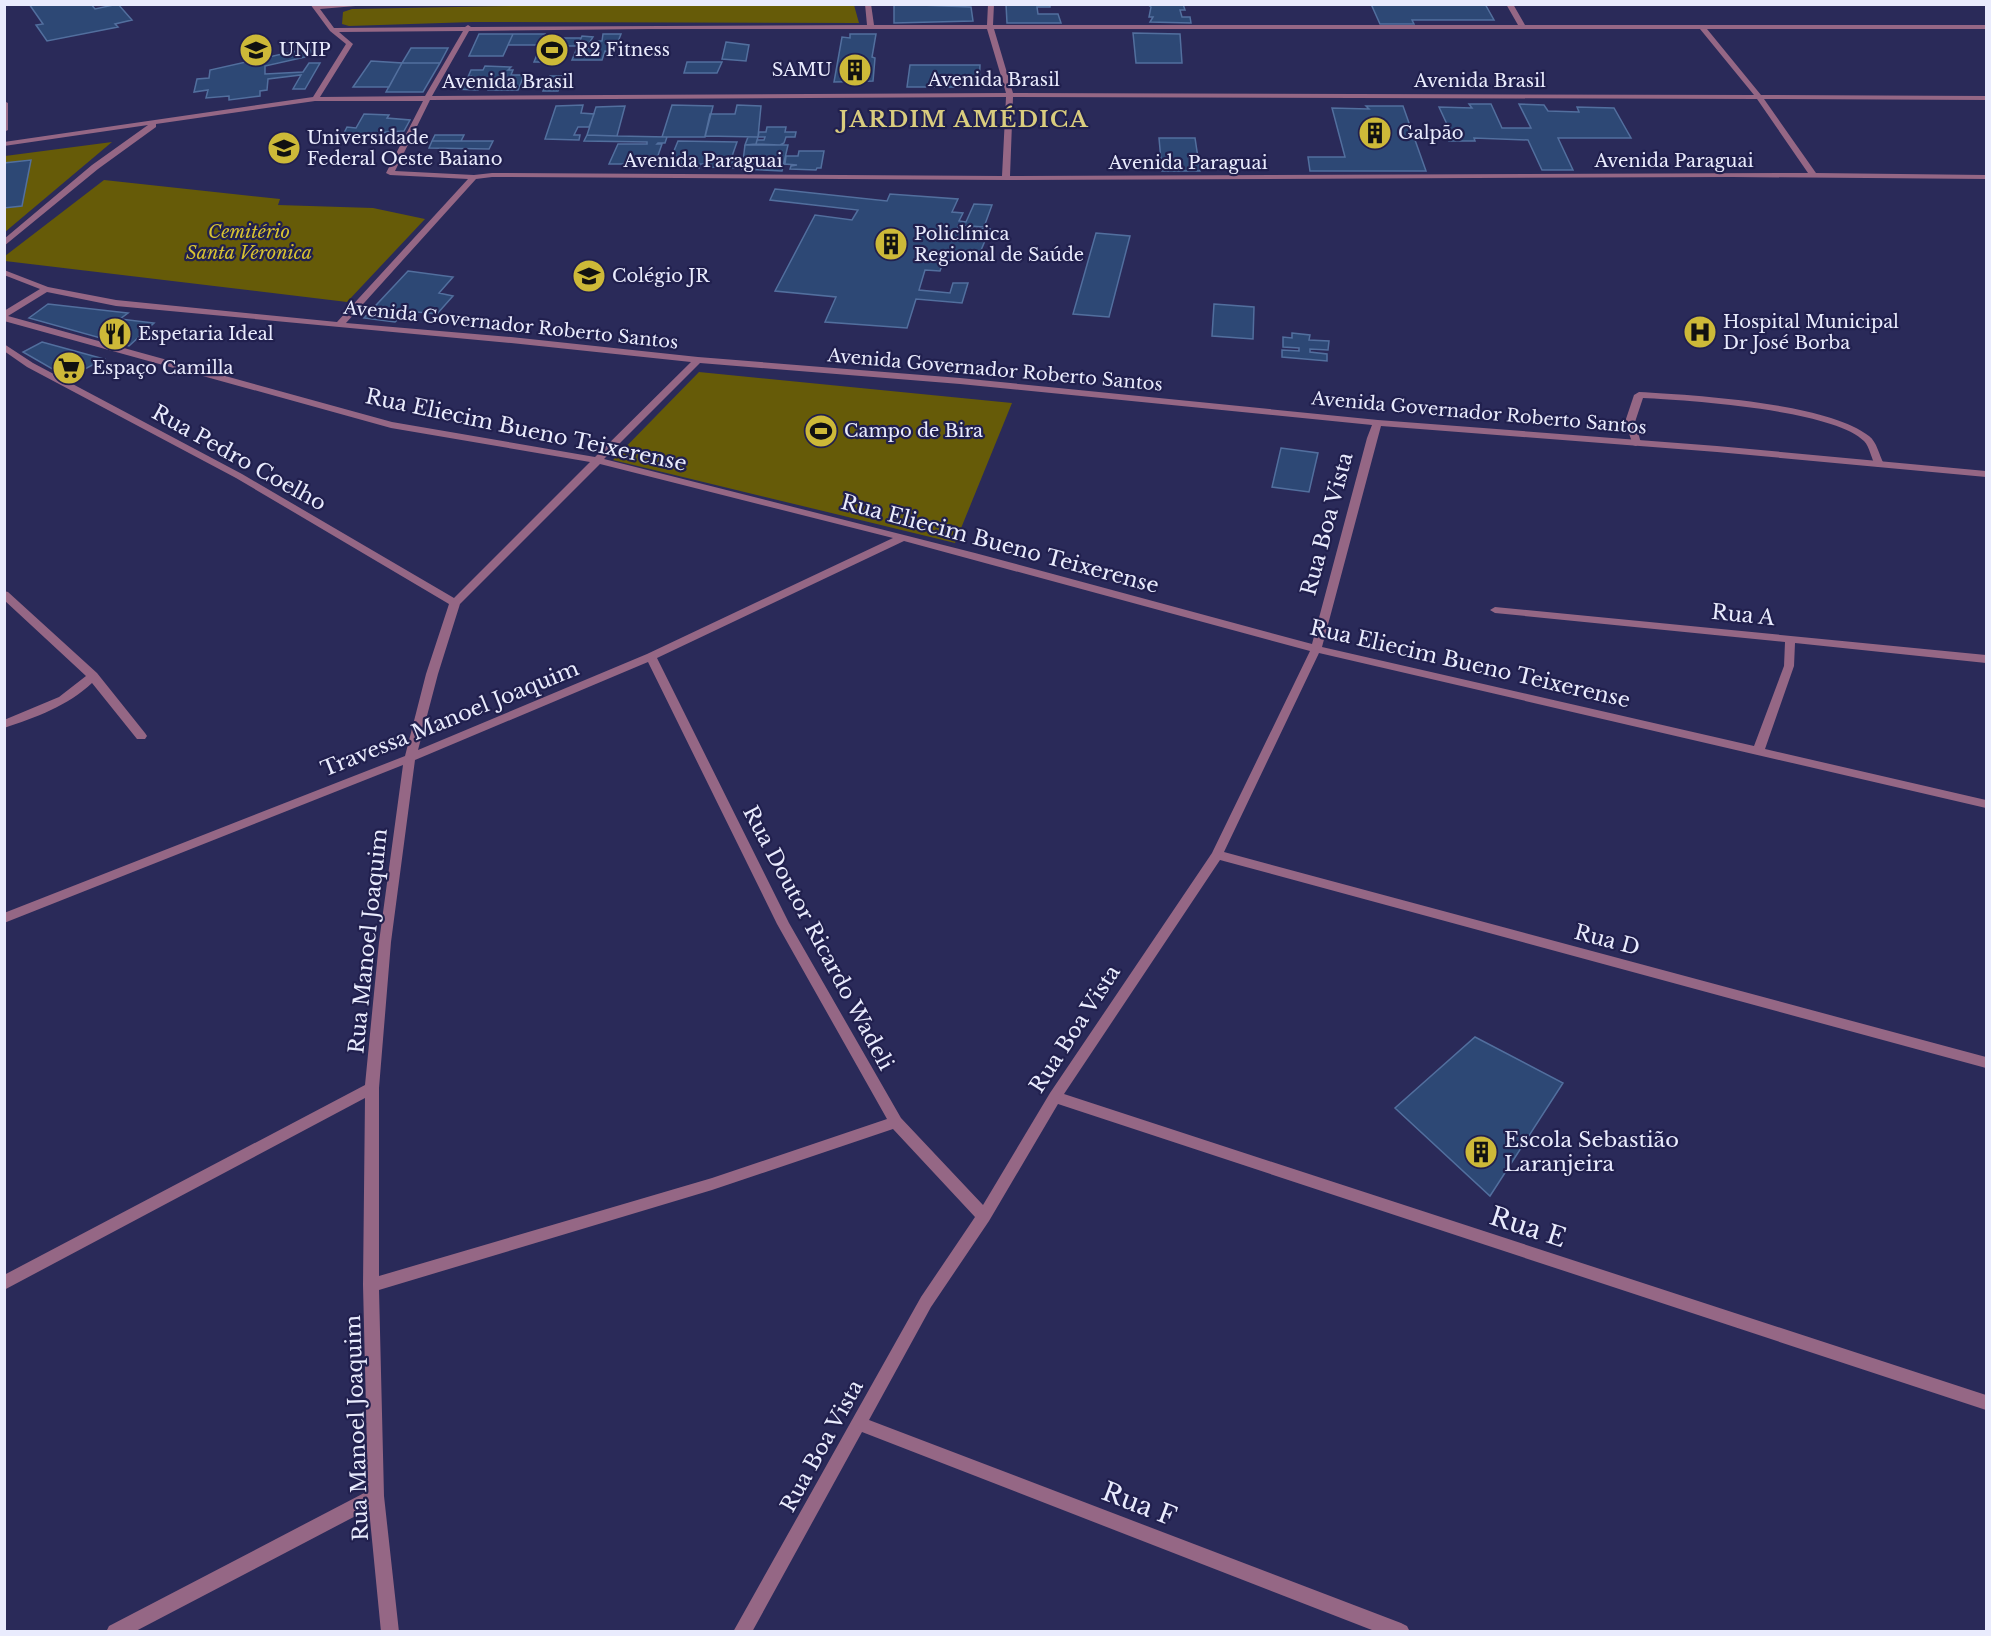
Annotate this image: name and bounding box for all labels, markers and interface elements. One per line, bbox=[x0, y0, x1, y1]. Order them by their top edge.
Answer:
school or university icon: UNIP bbox=[238, 32, 274, 68]
sports icon: R2 Fitness bbox=[534, 32, 570, 68]
place label: UNIP bbox=[279, 39, 331, 61]
place label: R2 Fitness bbox=[575, 39, 670, 61]
building icon: SAMU bbox=[837, 52, 873, 88]
place label: SAMU bbox=[772, 59, 832, 81]
street label: Avenida Brasil bbox=[927, 69, 1060, 91]
street label: Avenida Brasil bbox=[1413, 70, 1546, 92]
street label: Avenida Brasil bbox=[441, 71, 574, 93]
district label: JARDIM AMÉDICA bbox=[835, 105, 1089, 133]
building icon: Galpão bbox=[1357, 115, 1393, 151]
place label: Galpão bbox=[1398, 122, 1463, 144]
place label: Universidade Federal Oeste Baiano bbox=[307, 127, 503, 170]
school or university icon: Universidade Federal Oeste Baiano bbox=[266, 130, 302, 166]
street label: Avenida Paraguai bbox=[622, 150, 783, 172]
street label: Avenida Paraguai bbox=[1593, 150, 1754, 172]
street label: Avenida Paraguai bbox=[1107, 152, 1268, 174]
park label: Cemitério Santa Veronica bbox=[186, 221, 312, 264]
place label: Policlínica Regional de Saúde bbox=[914, 223, 1084, 266]
building icon: Policlínica Regional de Saúde bbox=[873, 226, 909, 262]
school or university icon: Colégio JR bbox=[571, 258, 607, 294]
place label: Colégio JR bbox=[612, 265, 710, 287]
street label: Avenida Governador Roberto Santos bbox=[342, 296, 679, 354]
place label: Hospital Municipal Dr José Borba bbox=[1723, 311, 1899, 354]
hospital icon: Hospital Municipal Dr José Borba bbox=[1682, 314, 1718, 350]
restaurant icon: Espetaria Ideal bbox=[97, 316, 133, 352]
place label: Espetaria Ideal bbox=[138, 323, 274, 345]
street label: Avenida Governador Roberto Santos bbox=[825, 344, 1164, 396]
supermarket icon: Espaço Camilla bbox=[51, 350, 87, 386]
place label: Espaço Camilla bbox=[92, 357, 234, 379]
street label: Rua Eliecim Bueno Teixerense bbox=[363, 383, 689, 477]
street label: Avenida Governador Roberto Santos bbox=[1309, 387, 1648, 439]
street label: Rua Pedro Coelho bbox=[147, 399, 331, 517]
sports icon: Campo de Bira bbox=[803, 413, 839, 449]
place label: Campo de Bira bbox=[844, 420, 983, 442]
street label: Rua Boa Vista bbox=[1295, 449, 1359, 598]
street label: Rua Eliecim Bueno Teixerense bbox=[838, 489, 1162, 599]
street label: Rua A bbox=[1710, 599, 1777, 631]
street label: Rua Eliecim Bueno Teixerense bbox=[1307, 614, 1633, 714]
street label: Travessa Manoel Joaquim bbox=[317, 655, 583, 783]
street label: Rua Doutor Ricardo Wadeli bbox=[737, 801, 899, 1075]
street label: Rua Manoel Joaquim bbox=[343, 827, 393, 1055]
street label: Rua D bbox=[1571, 919, 1643, 961]
street label: Rua Boa Vista bbox=[1024, 960, 1126, 1098]
place label: Escola Sebastião Laranjeira bbox=[1504, 1127, 1679, 1177]
building icon: Escola Sebastião Laranjeira bbox=[1463, 1134, 1499, 1170]
street label: Rua E bbox=[1486, 1200, 1570, 1254]
street label: Rua Manoel Joaquim bbox=[340, 1314, 374, 1541]
street label: Rua Boa Vista bbox=[775, 1375, 869, 1517]
street label: Rua F bbox=[1097, 1475, 1181, 1533]

